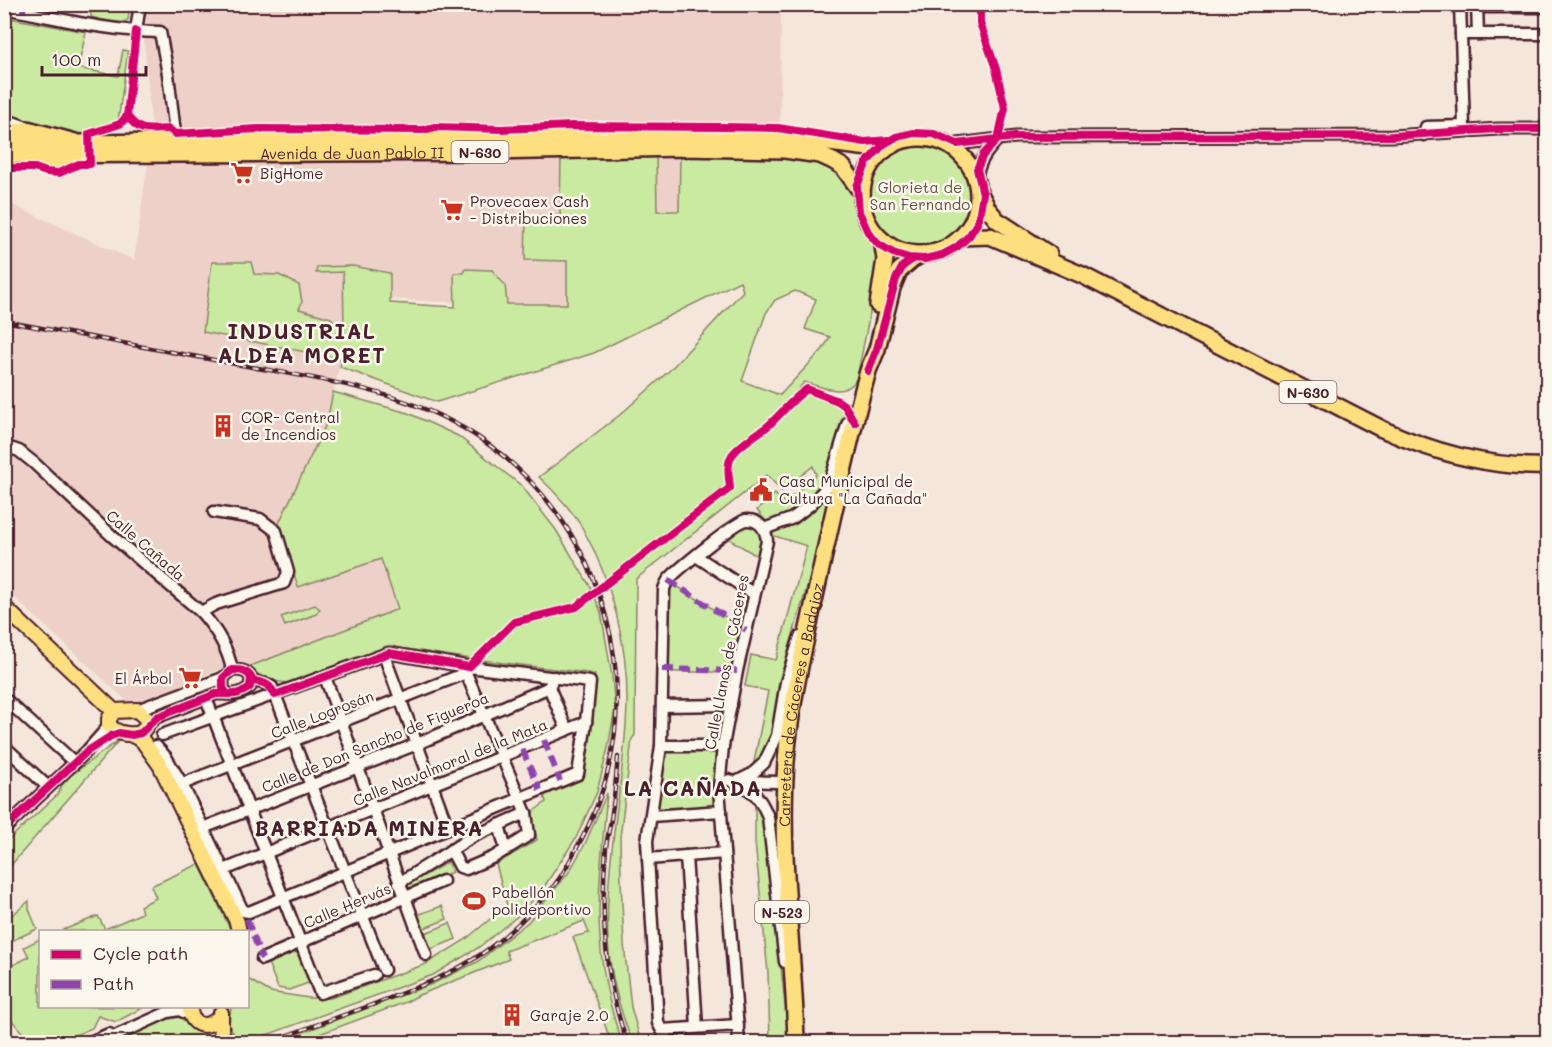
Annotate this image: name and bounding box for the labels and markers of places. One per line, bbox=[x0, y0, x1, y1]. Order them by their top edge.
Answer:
supermarket icon: BigHome bbox=[229, 160, 255, 186]
place label: BigHome bbox=[260, 163, 323, 183]
place label: Provecaex Cash - Distribuciones bbox=[470, 191, 589, 228]
supermarket icon: Provecaex Cash - Distribuciones bbox=[439, 197, 465, 223]
place label: COR- Central de Incendios bbox=[241, 407, 340, 444]
building icon: COR- Central de Incendios bbox=[210, 413, 236, 439]
place label: Casa Municipal de Cultura "La Cañada" bbox=[779, 471, 927, 508]
public building icon: Casa Municipal de Cultura "La Cañada" bbox=[748, 477, 774, 503]
supermarket icon: El Árbol bbox=[177, 665, 203, 691]
place label: El Árbol bbox=[115, 668, 172, 688]
place label: Pabellón polideportivo bbox=[492, 882, 591, 919]
sports icon: Pabellón polideportivo bbox=[461, 888, 487, 914]
building icon: Garaje 2.0 bbox=[499, 1002, 525, 1028]
place label: Garaje 2.0 bbox=[530, 1005, 609, 1025]

